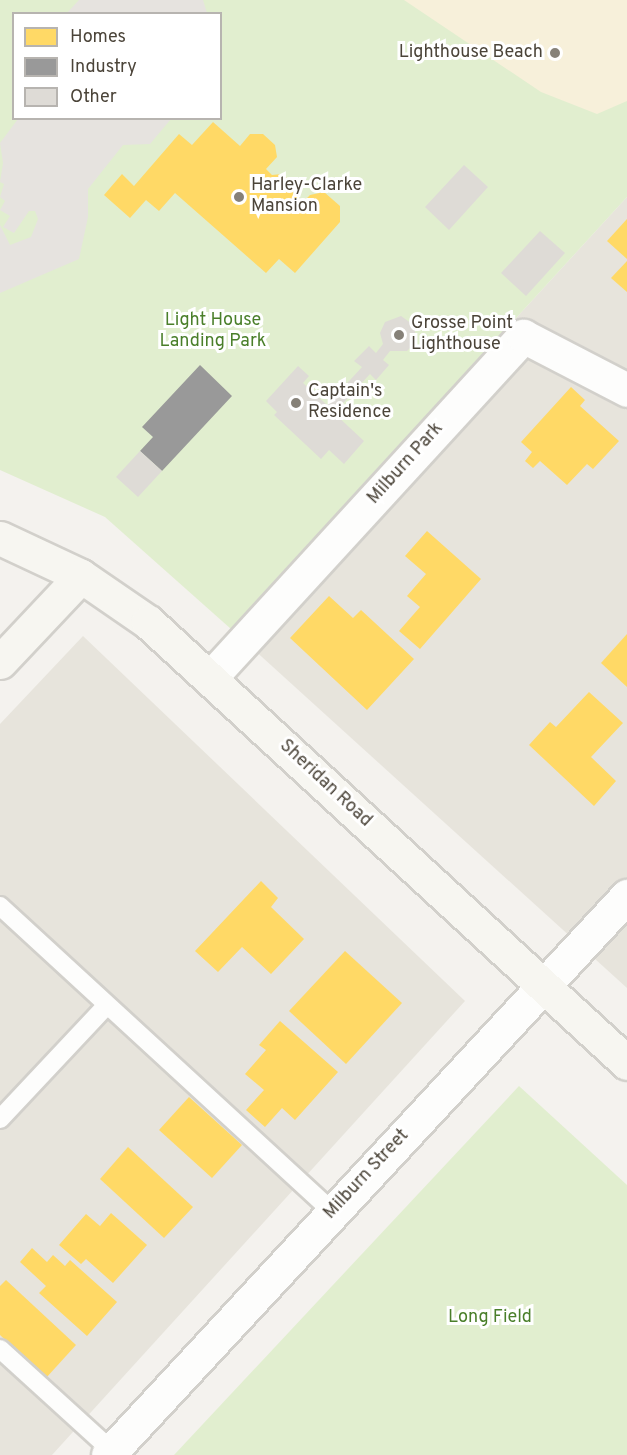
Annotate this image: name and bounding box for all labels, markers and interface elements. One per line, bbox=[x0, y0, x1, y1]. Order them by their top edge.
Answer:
legend bbox=[12, 12, 222, 120]
text: Homes bbox=[70, 26, 126, 49]
place label: Lighthouse Beach bbox=[399, 42, 543, 64]
marker: Lighthouse Beach bbox=[548, 46, 562, 60]
text: Industry bbox=[70, 56, 137, 79]
text: Other bbox=[70, 86, 117, 109]
place label: Harley-Clarke Mansion bbox=[251, 176, 362, 219]
marker: Harley-Clarke Mansion bbox=[232, 190, 246, 204]
park label: Light House Landing Park bbox=[160, 311, 266, 354]
place label: Grosse Point Lighthouse bbox=[411, 314, 513, 356]
marker: Grosse Point Lighthouse bbox=[392, 328, 406, 342]
place label: Captain's Residence bbox=[308, 382, 391, 424]
marker: Captain's Residence bbox=[289, 396, 303, 410]
street label: Milburn Park bbox=[364, 419, 448, 509]
street label: Sheridan Road bbox=[274, 736, 376, 832]
street label: Milburn Street bbox=[320, 1126, 414, 1224]
park label: Long Field bbox=[448, 1307, 532, 1329]

